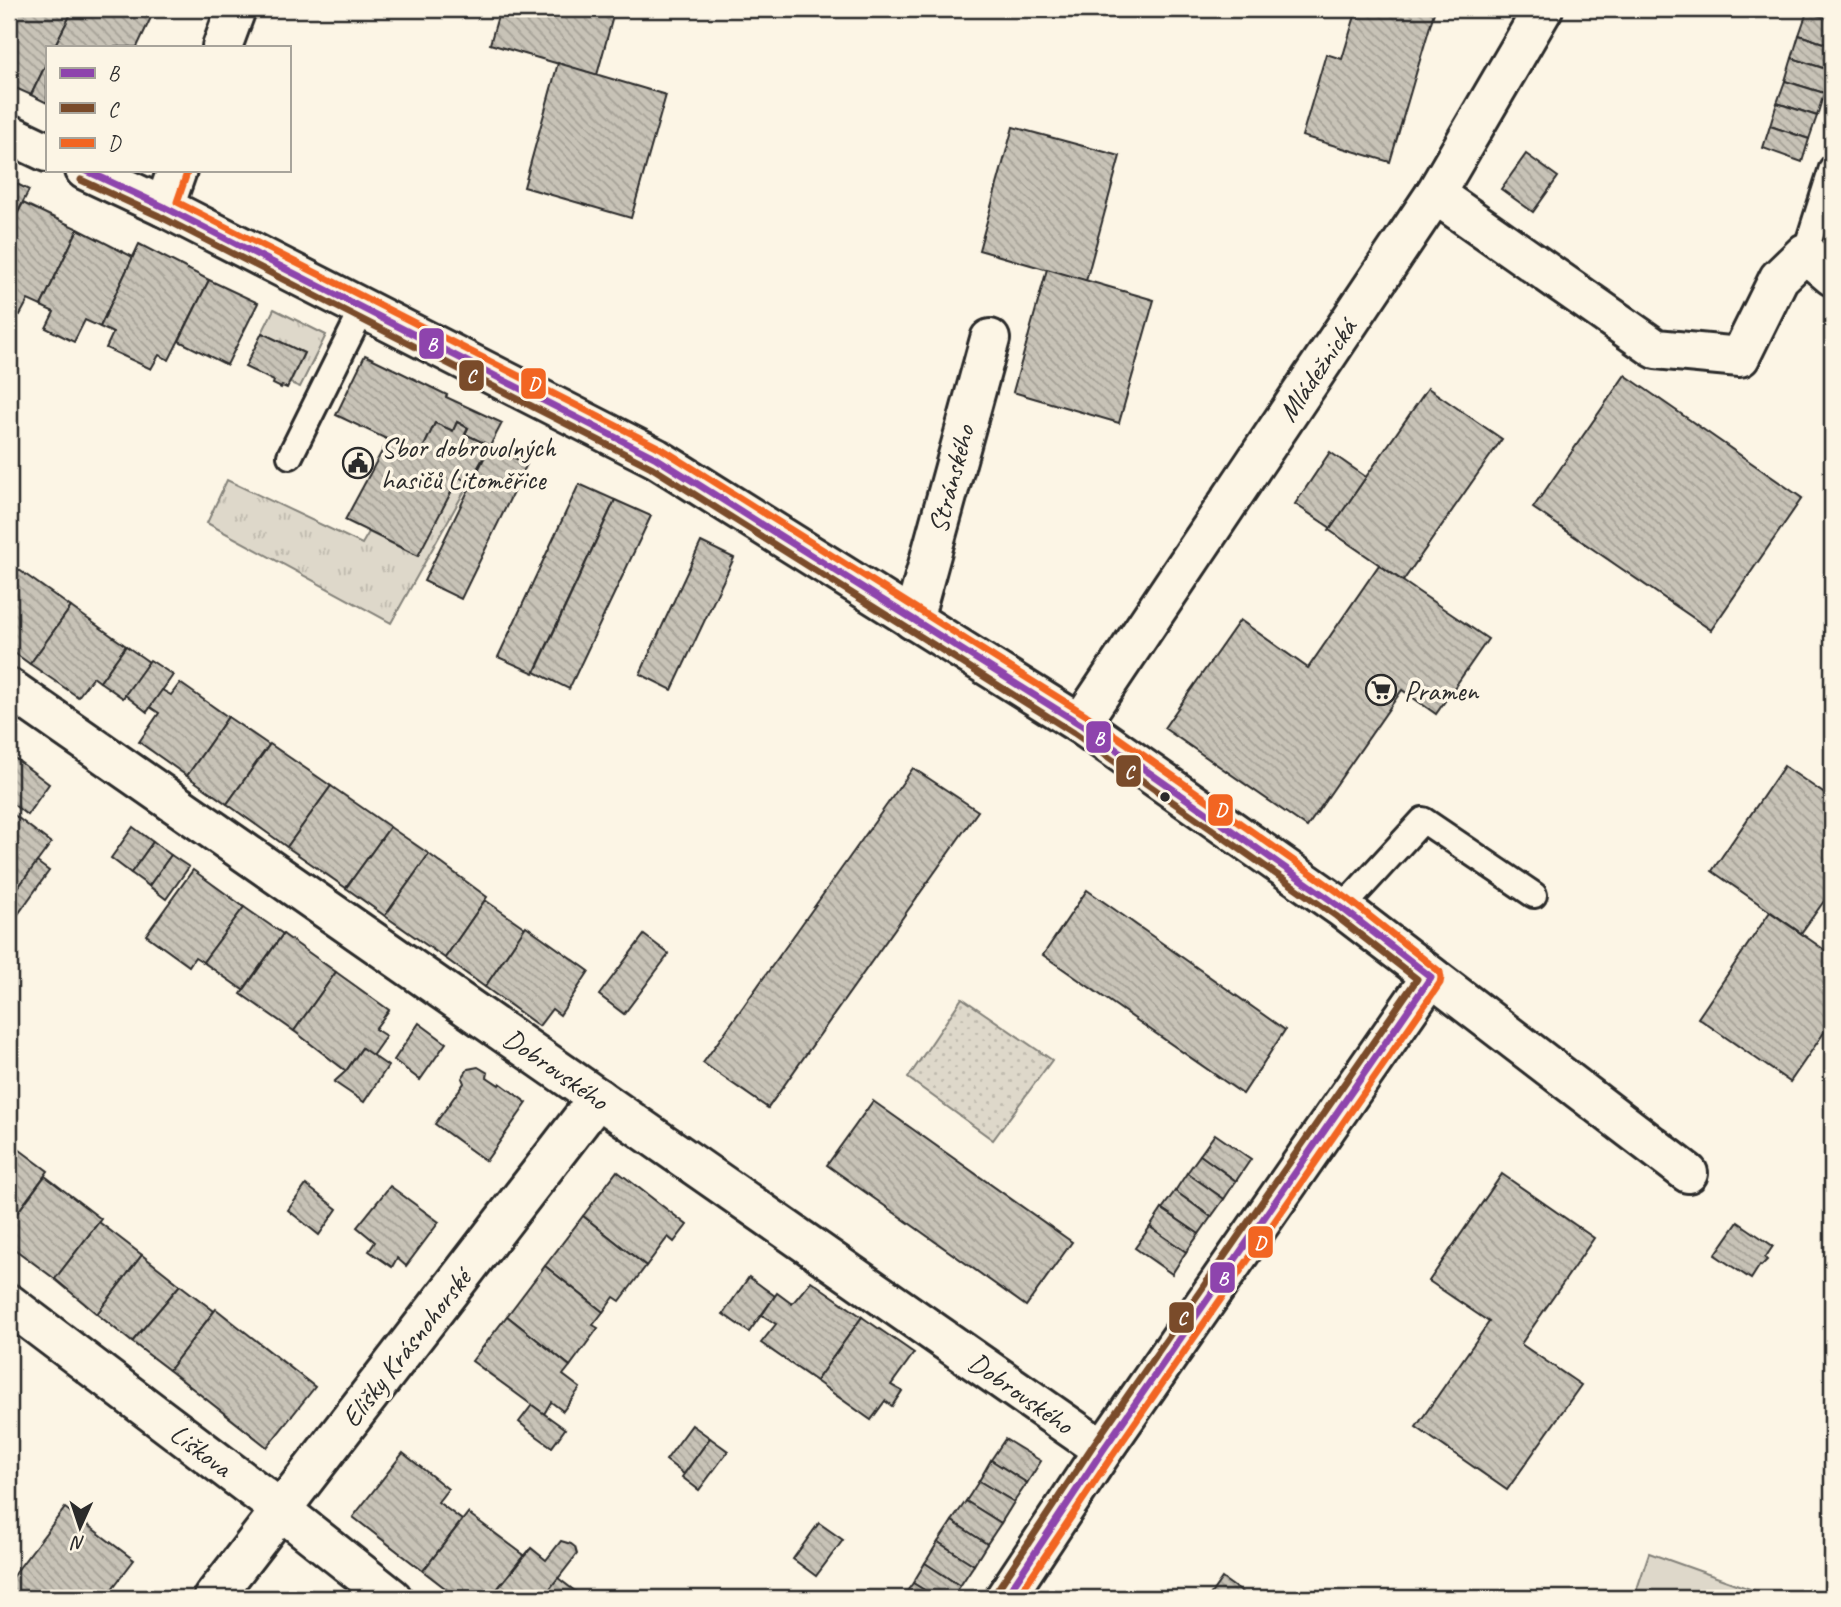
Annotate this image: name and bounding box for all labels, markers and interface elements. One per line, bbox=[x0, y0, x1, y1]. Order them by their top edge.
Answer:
legend bbox=[46, 46, 290, 172]
text: B bbox=[108, 60, 121, 86]
text: C bbox=[108, 96, 120, 122]
text: D bbox=[108, 130, 122, 156]
street label: Mládežnická bbox=[1270, 310, 1366, 428]
line badge: B bbox=[418, 327, 445, 360]
text: B bbox=[427, 332, 439, 356]
line badge: C bbox=[458, 359, 485, 392]
text: C bbox=[466, 364, 478, 388]
line badge: D bbox=[520, 367, 547, 400]
text: D bbox=[528, 372, 541, 396]
street label: Stránského bbox=[920, 419, 983, 537]
place label: Sbor dobrovolných hasičů Litoměřice bbox=[381, 430, 557, 497]
public building icon: Sbor dobrovolných hasičů Litoměřice bbox=[341, 446, 375, 480]
supermarket icon: Pramen bbox=[1364, 673, 1398, 707]
place label: Pramen bbox=[1404, 673, 1479, 708]
line badge: B bbox=[1085, 720, 1112, 754]
text: B bbox=[1094, 726, 1106, 750]
line badge: C bbox=[1115, 754, 1142, 788]
text: C bbox=[1124, 760, 1136, 784]
unlabelled marker bbox=[1158, 790, 1172, 804]
line badge: D bbox=[1207, 793, 1234, 827]
text: D bbox=[1215, 798, 1228, 822]
street label: Dobrovského bbox=[497, 1020, 617, 1119]
line badge: D bbox=[1247, 1225, 1274, 1259]
text: D bbox=[1254, 1231, 1267, 1255]
street label: Elišky Krásnohorské bbox=[334, 1259, 481, 1434]
line badge: B bbox=[1209, 1261, 1236, 1294]
text: B bbox=[1218, 1266, 1230, 1290]
line badge: C bbox=[1168, 1301, 1195, 1334]
text: C bbox=[1177, 1306, 1189, 1330]
street label: Dobrovského bbox=[962, 1344, 1082, 1443]
street label: Liškova bbox=[163, 1416, 240, 1485]
north arrow bbox=[46, 1492, 116, 1562]
text: N bbox=[69, 1531, 86, 1555]

